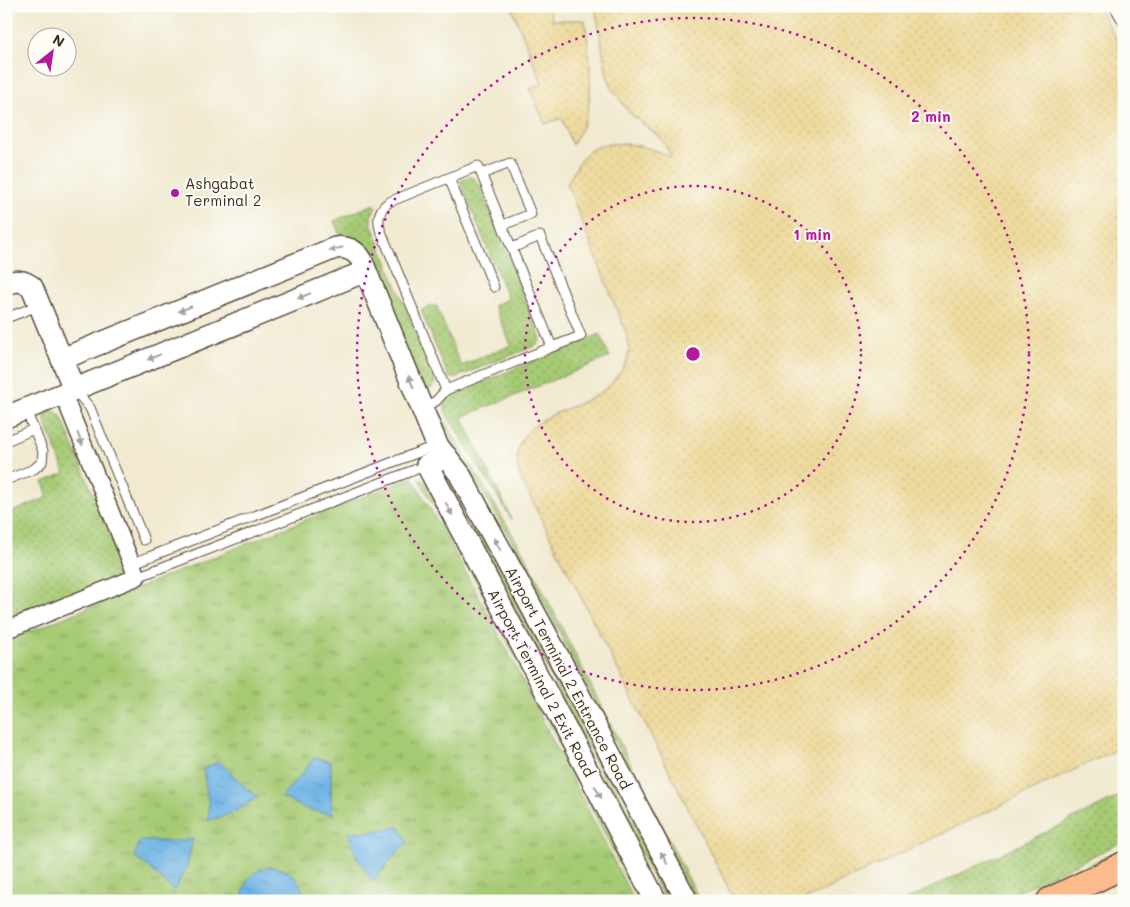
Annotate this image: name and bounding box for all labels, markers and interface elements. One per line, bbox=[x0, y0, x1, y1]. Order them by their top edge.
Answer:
north arrow bbox=[28, 28, 78, 78]
text: N bbox=[49, 29, 68, 51]
text: 2 min bbox=[911, 106, 951, 126]
place label: Ashgabat Terminal 2 bbox=[185, 173, 261, 210]
marker: Ashgabat Terminal 2 bbox=[169, 187, 181, 199]
text: 1 min bbox=[793, 224, 831, 244]
one-way arrow bbox=[328, 245, 343, 253]
one-way arrow bbox=[297, 292, 312, 300]
one-way arrow bbox=[177, 305, 192, 313]
centre of rings bbox=[684, 345, 702, 363]
one-way arrow bbox=[146, 353, 161, 361]
one-way arrow bbox=[407, 374, 414, 389]
one-way arrow bbox=[77, 432, 85, 447]
one-way arrow bbox=[445, 501, 453, 516]
one-way arrow bbox=[493, 537, 501, 552]
street label: Airport Terminal 2 Entrance Road bbox=[501, 563, 636, 792]
street label: Airport Terminal 2 Exit Road bbox=[484, 585, 600, 780]
one-way arrow bbox=[594, 785, 602, 799]
one-way arrow bbox=[660, 850, 668, 865]

